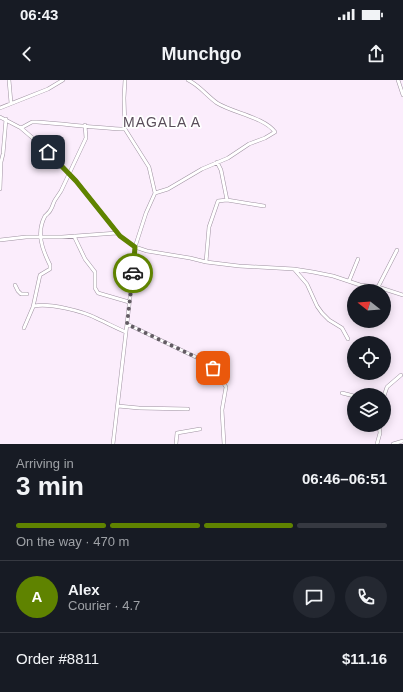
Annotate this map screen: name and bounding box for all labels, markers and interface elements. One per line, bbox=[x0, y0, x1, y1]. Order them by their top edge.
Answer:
text: 06:43 bbox=[20, 6, 58, 23]
icon: back bbox=[16, 43, 38, 65]
icon: share bbox=[365, 43, 387, 65]
text: Munchgo bbox=[162, 44, 241, 64]
district label: MAGALA A bbox=[123, 114, 201, 130]
pin bbox=[31, 135, 65, 169]
icon: home bbox=[37, 141, 59, 163]
courier bbox=[113, 253, 153, 293]
icon: car bbox=[122, 262, 144, 284]
north arrow bbox=[347, 284, 391, 328]
map controls bbox=[347, 284, 391, 432]
button: locate bbox=[347, 336, 391, 380]
pin bbox=[196, 351, 230, 385]
icon: bag bbox=[202, 357, 224, 379]
button: layers bbox=[347, 388, 391, 432]
text: Arriving in bbox=[16, 456, 74, 471]
text: 06:46–06:51 bbox=[302, 470, 387, 487]
text: 3 min bbox=[16, 471, 84, 501]
text: On the way · 470 m bbox=[16, 534, 129, 549]
button: chat bbox=[293, 576, 335, 618]
button: phone bbox=[345, 576, 387, 618]
text: Alex bbox=[68, 581, 100, 598]
text: A bbox=[32, 588, 42, 605]
text: Courier · 4.7 bbox=[68, 598, 140, 613]
text: Order #8811 bbox=[16, 650, 99, 667]
text: $11.16 bbox=[342, 650, 387, 667]

